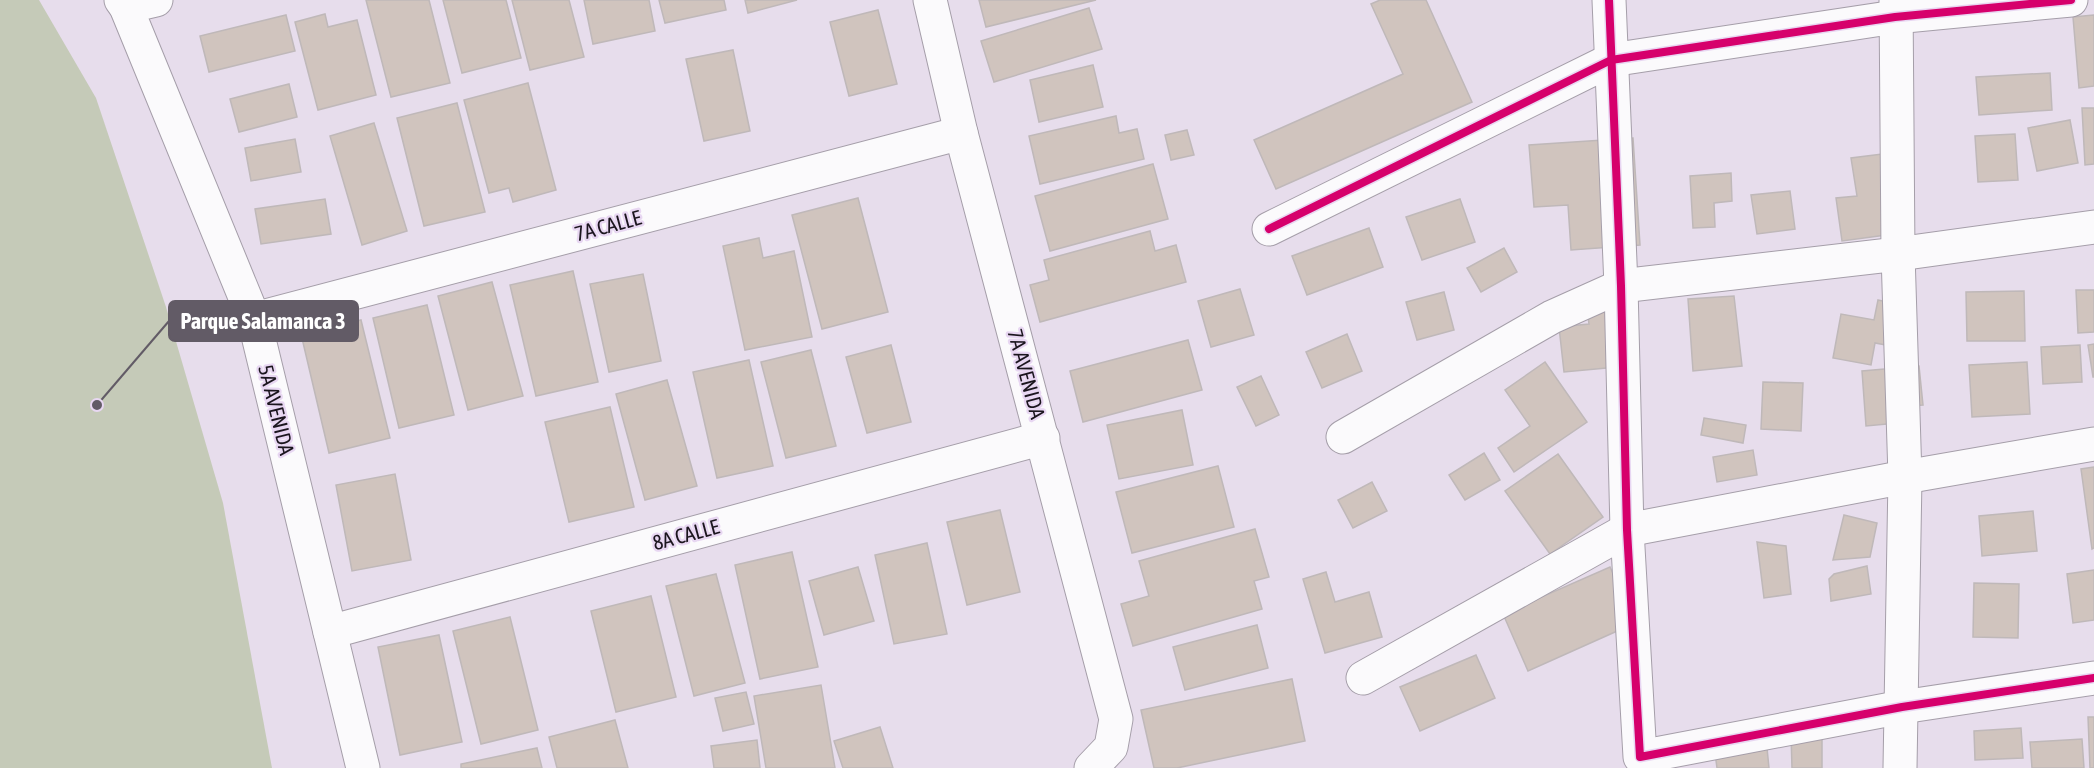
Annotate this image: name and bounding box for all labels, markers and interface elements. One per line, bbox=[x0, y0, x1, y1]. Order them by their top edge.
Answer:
street label: 7A CALLE bbox=[572, 205, 644, 245]
callout: Parque Salamanca 3 bbox=[169, 301, 358, 341]
text: Parque Salamanca 3 bbox=[180, 308, 346, 334]
street label: 7A AVENIDA bbox=[1003, 326, 1051, 422]
street label: 5A AVENIDA bbox=[254, 362, 300, 458]
street label: 8A CALLE bbox=[650, 514, 722, 554]

